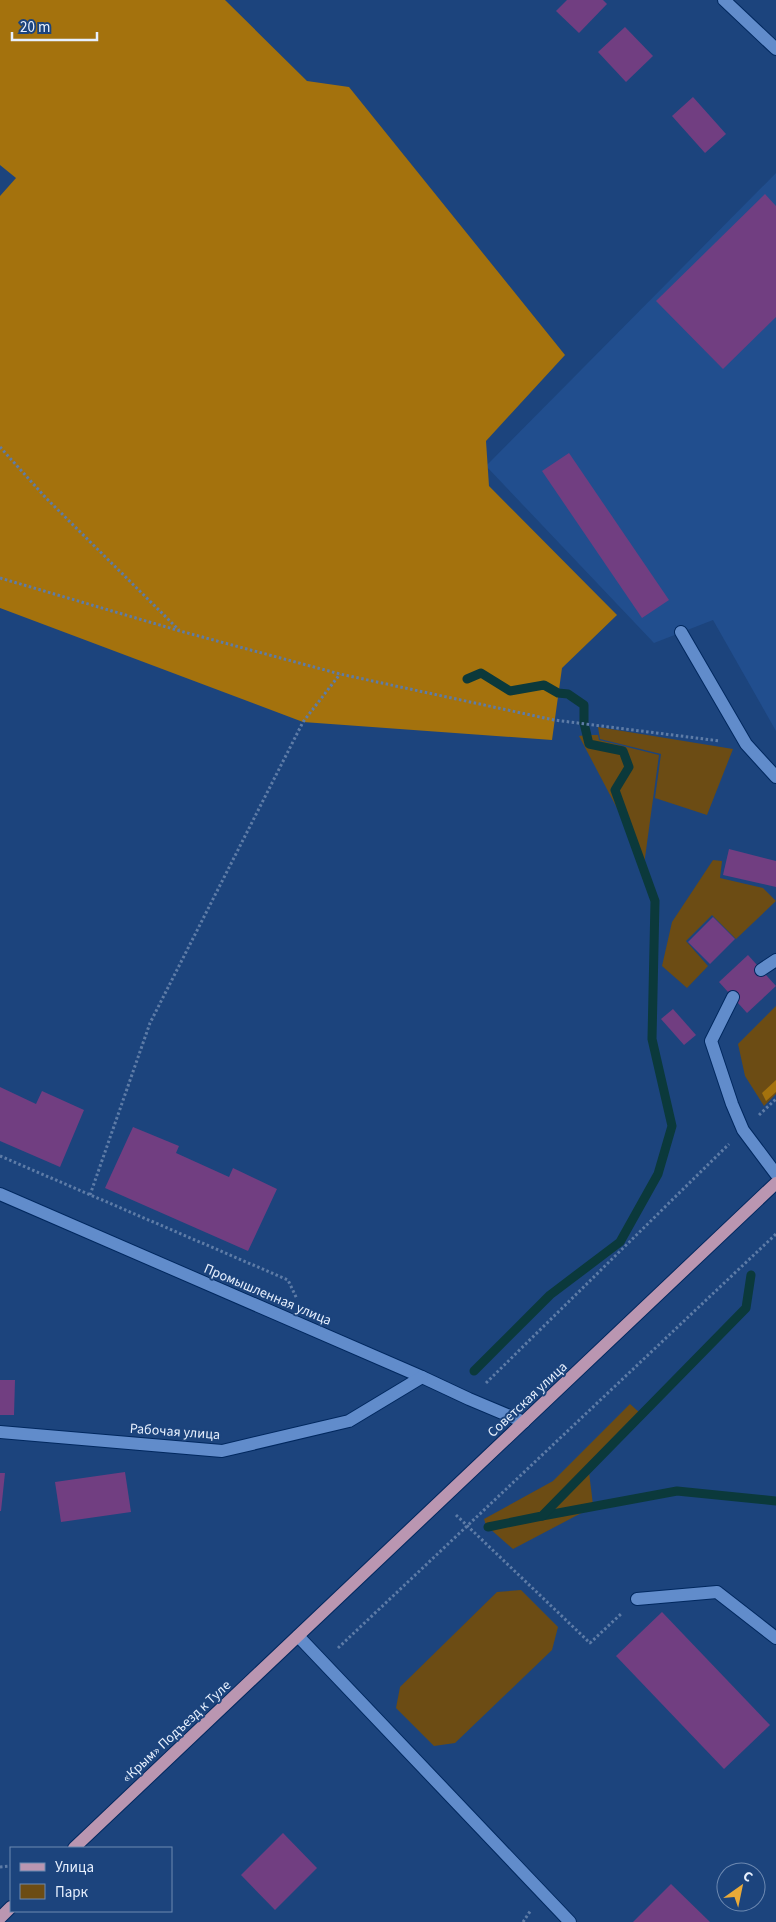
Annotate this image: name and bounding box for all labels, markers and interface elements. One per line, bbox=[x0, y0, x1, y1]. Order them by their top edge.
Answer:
scale bar bbox=[12, 10, 98, 42]
text: 20 m bbox=[20, 17, 50, 38]
street label: Промышленная улица bbox=[201, 1259, 335, 1331]
street label: Советская улица bbox=[483, 1357, 572, 1442]
street label: Рабочая улица bbox=[129, 1419, 221, 1445]
street label: «Крым» Подъезд к Туле bbox=[118, 1676, 236, 1788]
legend bbox=[10, 1847, 172, 1912]
text: Улица bbox=[55, 1857, 94, 1878]
north arrow bbox=[716, 1862, 766, 1912]
text: С bbox=[739, 1866, 756, 1888]
text: Парк bbox=[55, 1882, 89, 1903]

